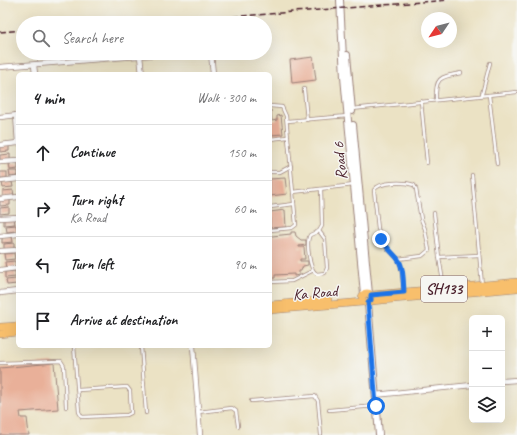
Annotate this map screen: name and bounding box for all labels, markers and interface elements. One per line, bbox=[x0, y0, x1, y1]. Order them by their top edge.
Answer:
north arrow bbox=[421, 12, 457, 48]
search box bbox=[16, 16, 272, 60]
icon: search bbox=[30, 27, 52, 49]
text: Search here bbox=[62, 29, 123, 48]
text: 4 min bbox=[32, 88, 65, 109]
text: Walk · 300 m bbox=[197, 90, 256, 106]
street label: Road 6 bbox=[328, 140, 352, 181]
icon: ahead bbox=[32, 142, 54, 164]
text: Continue bbox=[70, 143, 115, 162]
text: 150 m bbox=[228, 145, 256, 161]
text: Turn right bbox=[70, 191, 123, 210]
icon: right bbox=[32, 198, 54, 220]
text: 60 m bbox=[234, 201, 256, 217]
text: Ka Road bbox=[70, 210, 106, 226]
route end bbox=[372, 230, 390, 248]
icon: left bbox=[32, 254, 54, 276]
text: Turn left bbox=[70, 255, 113, 274]
text: 90 m bbox=[234, 257, 256, 273]
road number: SH133 bbox=[421, 276, 467, 302]
street label: Ka Road bbox=[292, 281, 341, 305]
icon: arrive bbox=[32, 310, 54, 332]
text: Arrive at destination bbox=[70, 311, 177, 330]
map controls bbox=[469, 315, 505, 423]
button: + bbox=[469, 315, 505, 351]
button: − bbox=[469, 351, 505, 387]
button: layers bbox=[469, 387, 505, 423]
route start bbox=[367, 397, 385, 415]

